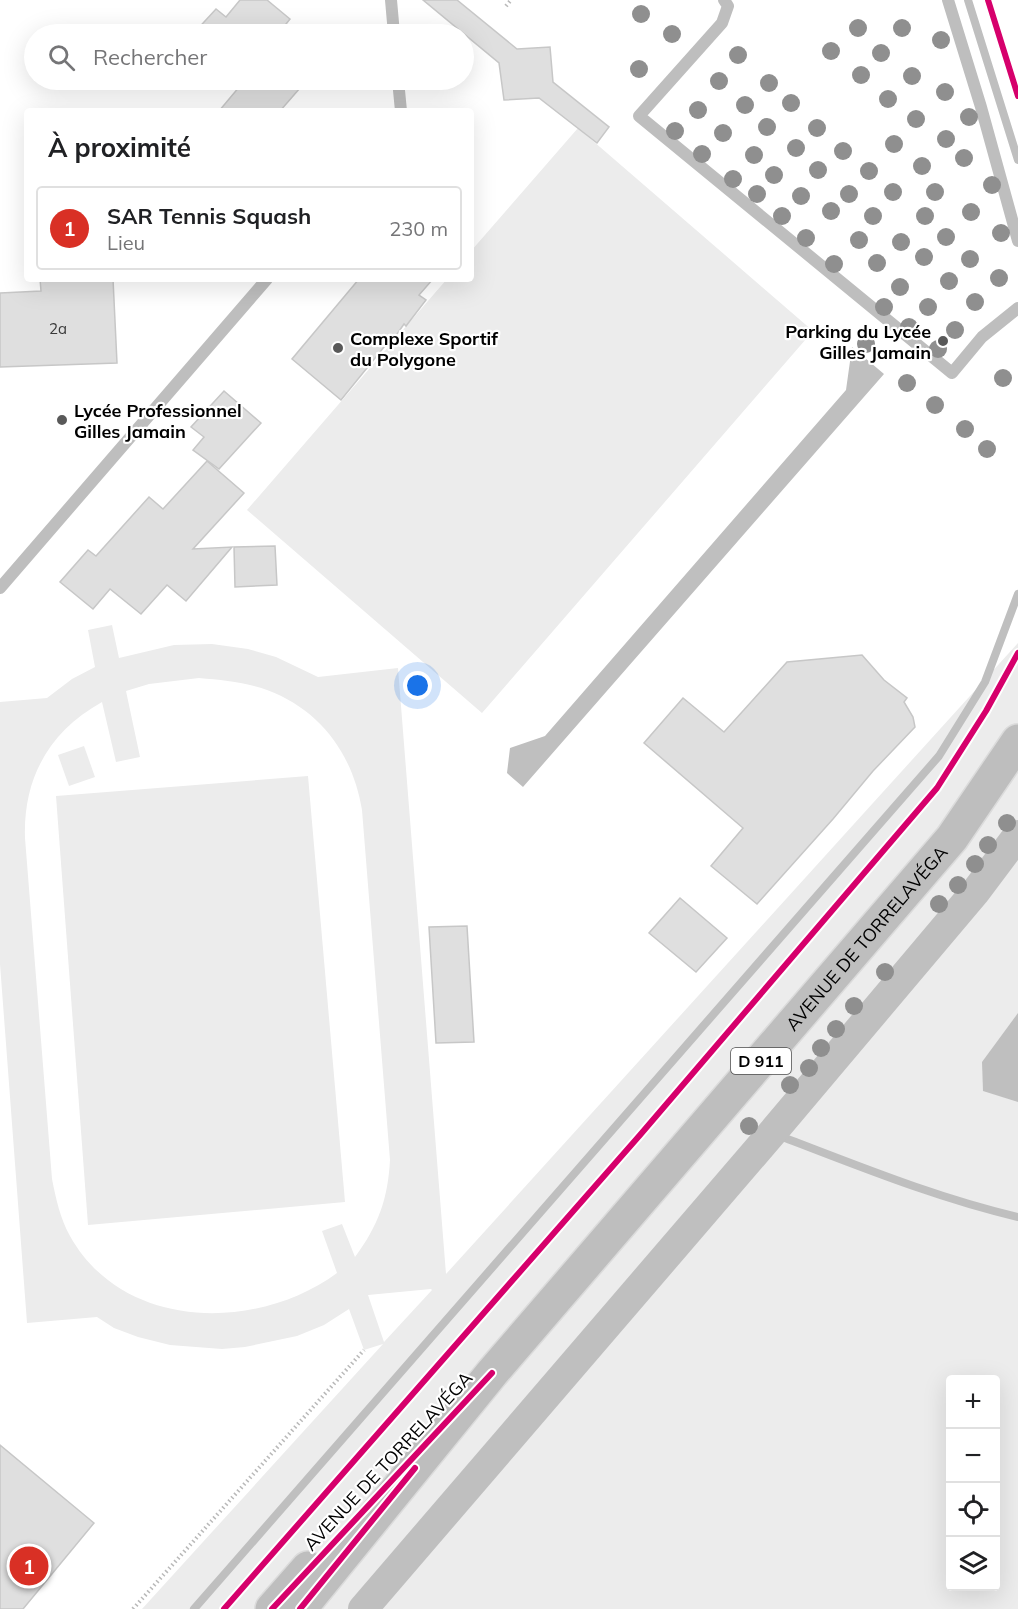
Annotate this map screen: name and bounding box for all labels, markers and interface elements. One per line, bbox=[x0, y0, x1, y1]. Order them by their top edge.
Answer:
search box bbox=[24, 24, 474, 90]
icon: search bbox=[45, 41, 78, 74]
text: Rechercher bbox=[93, 43, 207, 71]
text: À proximité bbox=[48, 131, 191, 164]
text: SAR Tennis Squash bbox=[107, 202, 311, 230]
text: 1 bbox=[64, 216, 76, 241]
text: 230 m bbox=[389, 216, 448, 241]
text: Lieu bbox=[107, 230, 145, 255]
house number: 2a bbox=[49, 319, 67, 338]
place label: Parking du Lycée Gilles Jamain bbox=[785, 320, 931, 364]
place label: Complexe Sportif du Polygone bbox=[350, 327, 498, 371]
marker: Parking du Lycée Gilles Jamain bbox=[936, 334, 950, 348]
marker: Complexe Sportif du Polygone bbox=[331, 341, 345, 355]
place label: Lycée Professionnel Gilles Jamain bbox=[74, 399, 242, 443]
marker: Lycée Professionnel Gilles Jamain bbox=[55, 413, 69, 427]
your location bbox=[403, 671, 432, 700]
street label: AVENUE DE TORRELAVÉGA bbox=[780, 841, 952, 1035]
road number: D 911 bbox=[731, 1048, 791, 1074]
street label: AVENUE DE TORRELAVÉGA bbox=[299, 1367, 477, 1555]
map controls bbox=[946, 1375, 1000, 1591]
button: + bbox=[946, 1375, 1000, 1429]
button: − bbox=[946, 1429, 1000, 1483]
button: locate bbox=[946, 1483, 1000, 1537]
button: layers bbox=[946, 1537, 1000, 1591]
pin: 1 bbox=[9, 1544, 48, 1588]

